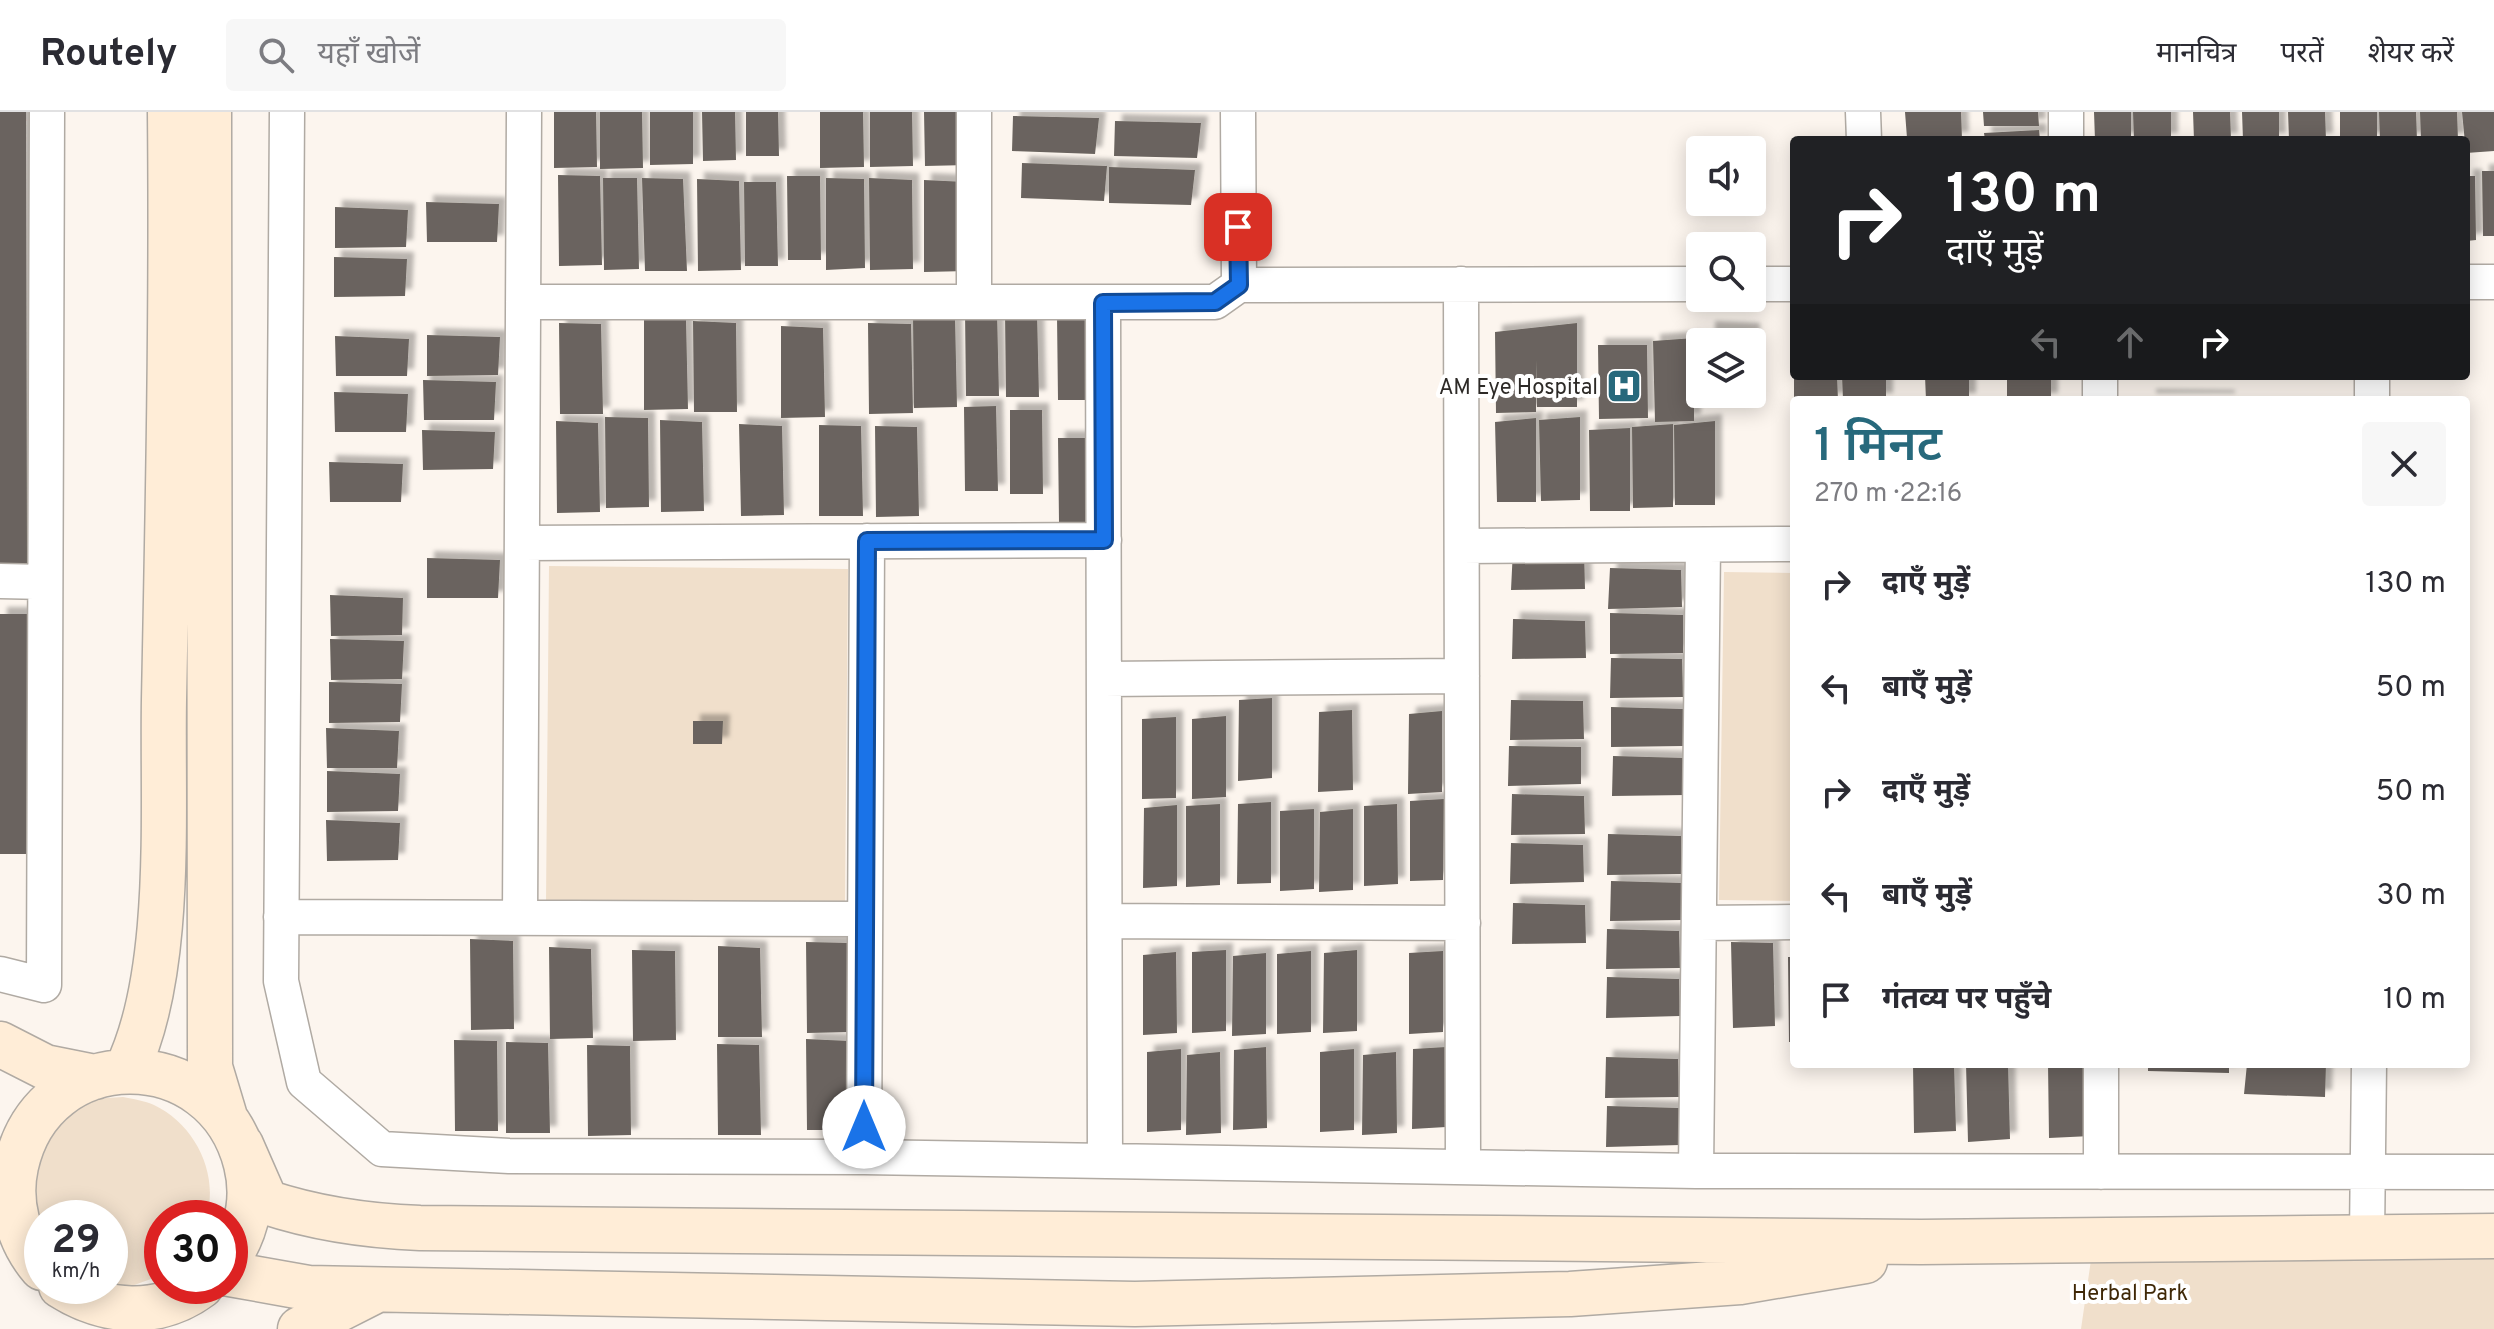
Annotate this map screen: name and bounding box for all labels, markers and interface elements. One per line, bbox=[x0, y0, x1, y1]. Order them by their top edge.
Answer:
search box bbox=[226, 19, 786, 91]
text: Routely bbox=[40, 31, 178, 80]
icon: search bbox=[254, 33, 298, 77]
text: यहाँ खोजें bbox=[318, 37, 420, 74]
text: मानचित्र bbox=[2156, 37, 2236, 73]
text: परतें bbox=[2280, 37, 2324, 73]
text: शेयर करें bbox=[2368, 37, 2454, 73]
map controls bbox=[1686, 136, 1766, 408]
button: sound bbox=[1686, 136, 1766, 216]
text: 130 m bbox=[1946, 162, 2101, 232]
icon: right bbox=[1814, 168, 1918, 272]
pin bbox=[1204, 193, 1272, 261]
icon: arrive bbox=[1216, 205, 1260, 249]
text: दाएँ मुड़ें bbox=[1946, 231, 2044, 277]
button: search bbox=[1686, 232, 1766, 312]
icon: left bbox=[2024, 320, 2068, 364]
icon: ahead bbox=[2108, 320, 2152, 364]
icon: right bbox=[2192, 320, 2236, 364]
button: layers bbox=[1686, 328, 1766, 408]
hospital icon: AM Eye Hospital bbox=[1605, 367, 1643, 405]
place label: AM Eye Hospital bbox=[1439, 375, 1598, 402]
text: 1 मिनट bbox=[1814, 418, 1942, 478]
button: close bbox=[2362, 422, 2446, 506]
text: 270 m · 22:16 bbox=[1814, 478, 1962, 511]
icon: right bbox=[1814, 562, 1858, 606]
text: दाएँ मुड़ें bbox=[1882, 566, 1970, 603]
text: 130 m bbox=[2365, 566, 2446, 603]
icon: left bbox=[1814, 666, 1858, 710]
text: बाएँ मुड़ें bbox=[1882, 670, 1972, 707]
text: 50 m bbox=[2376, 670, 2446, 707]
icon: right bbox=[1814, 770, 1858, 814]
text: दाएँ मुड़ें bbox=[1882, 774, 1970, 811]
text: 50 m bbox=[2376, 774, 2446, 811]
icon: left bbox=[1814, 874, 1858, 918]
text: बाएँ मुड़ें bbox=[1882, 878, 1972, 915]
text: 30 m bbox=[2377, 878, 2446, 915]
icon: arrive bbox=[1814, 978, 1858, 1022]
text: गंतव्य पर पहुँचे bbox=[1882, 982, 2051, 1019]
text: 10 m bbox=[2383, 982, 2446, 1019]
position arrow bbox=[822, 1085, 906, 1169]
speed limit sign: 30 bbox=[144, 1200, 248, 1304]
text: 29 bbox=[51, 1217, 101, 1267]
text: km/h bbox=[52, 1259, 100, 1285]
park label: Herbal Park bbox=[2072, 1281, 2188, 1308]

